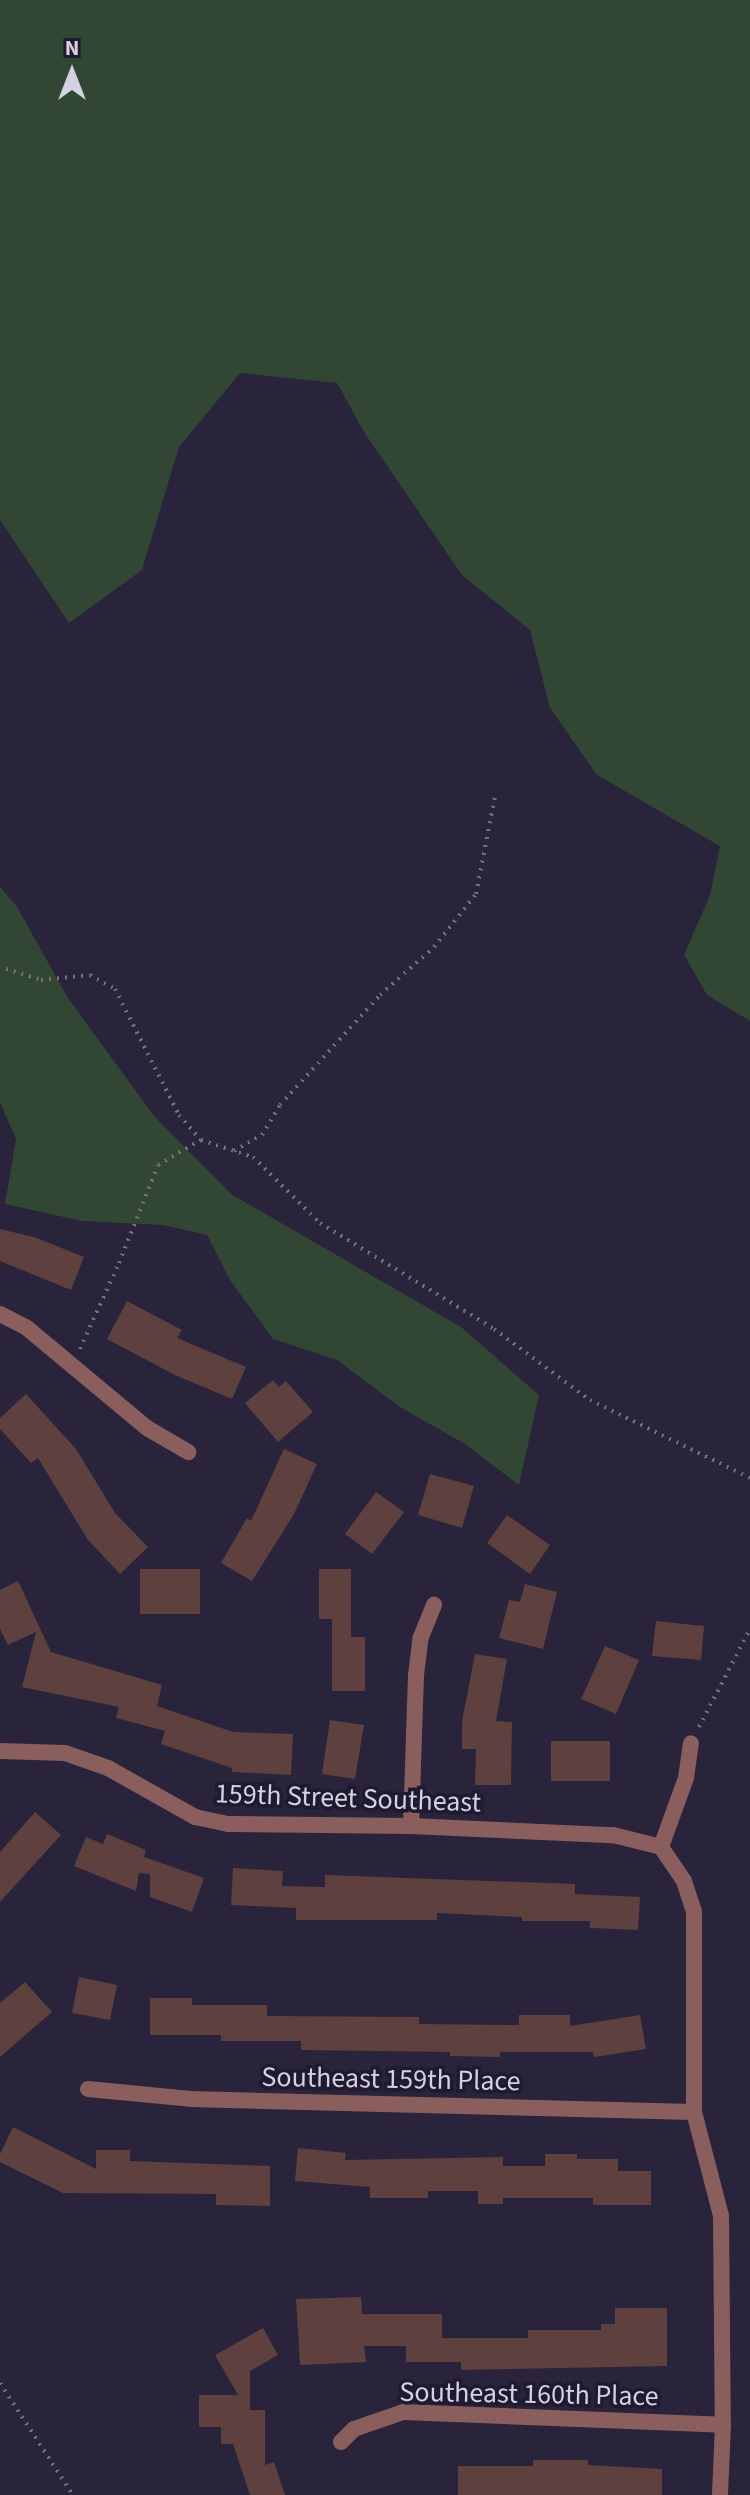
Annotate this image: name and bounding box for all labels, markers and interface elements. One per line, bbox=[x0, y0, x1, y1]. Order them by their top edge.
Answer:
north arrow bbox=[32, 32, 112, 112]
text: N bbox=[65, 32, 79, 64]
street label: 159th Street Southeast bbox=[214, 1777, 482, 1819]
street label: Southeast 159th Place bbox=[261, 2060, 521, 2098]
street label: Southeast 160th Place bbox=[399, 2375, 659, 2413]

